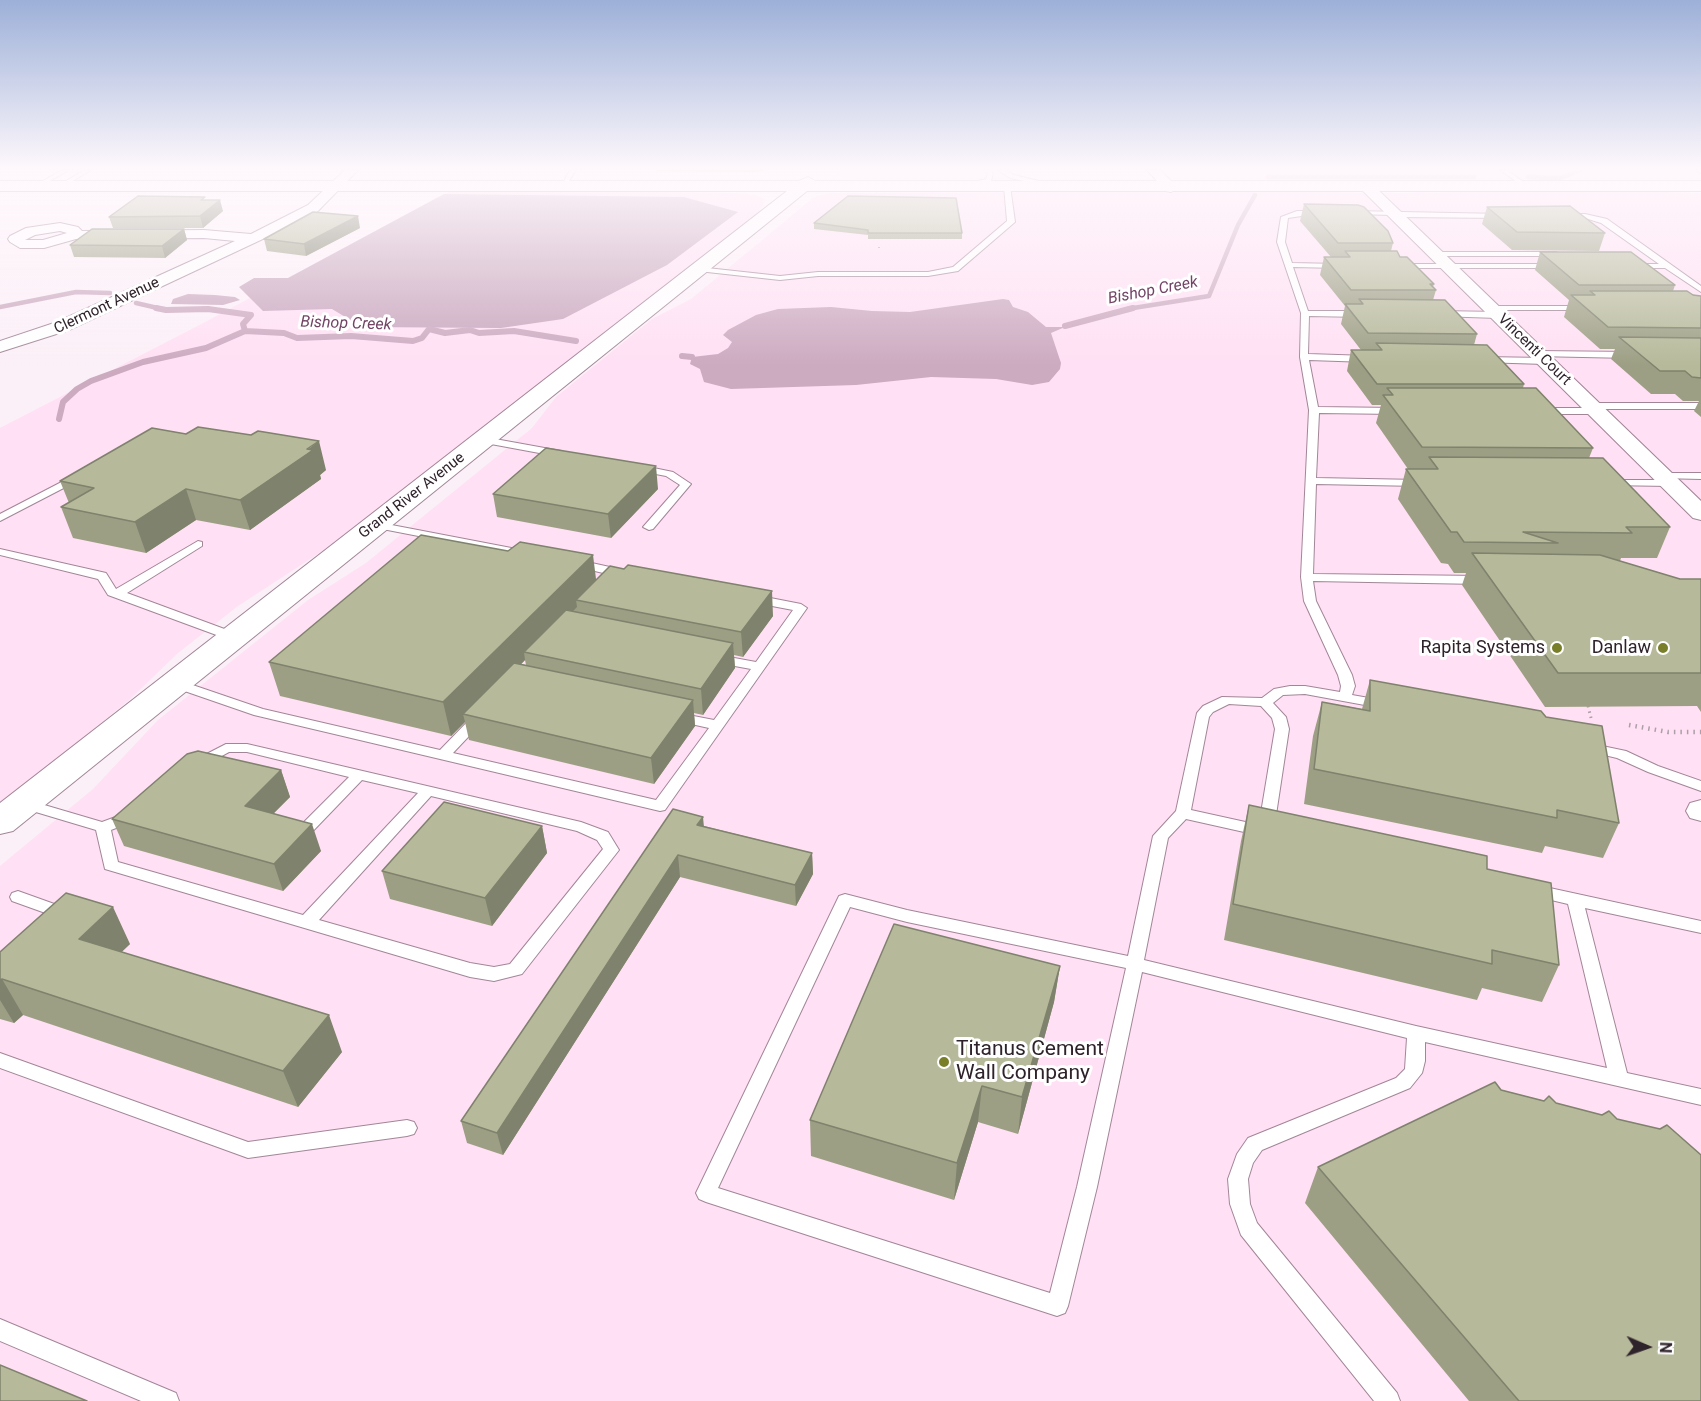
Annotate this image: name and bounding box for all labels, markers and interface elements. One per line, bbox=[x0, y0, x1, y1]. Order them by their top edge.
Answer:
water label: Bishop Creek bbox=[1106, 273, 1200, 309]
street label: Clermont Avenue bbox=[51, 274, 163, 338]
street label: Vincenti Court bbox=[1494, 311, 1574, 389]
water label: Bishop Creek bbox=[300, 313, 392, 335]
street label: Grand River Avenue bbox=[355, 449, 469, 543]
place label: Rapita Systems bbox=[1420, 637, 1545, 659]
place label: Danlaw bbox=[1592, 637, 1651, 659]
marker: Rapita Systems bbox=[1550, 641, 1564, 655]
marker: Danlaw bbox=[1656, 641, 1670, 655]
place label: Titanus Cement Wall Company bbox=[956, 1037, 1104, 1087]
marker: Titanus Cement Wall Company bbox=[937, 1055, 951, 1069]
north arrow bbox=[1617, 1317, 1677, 1377]
text: N bbox=[1656, 1342, 1675, 1354]

